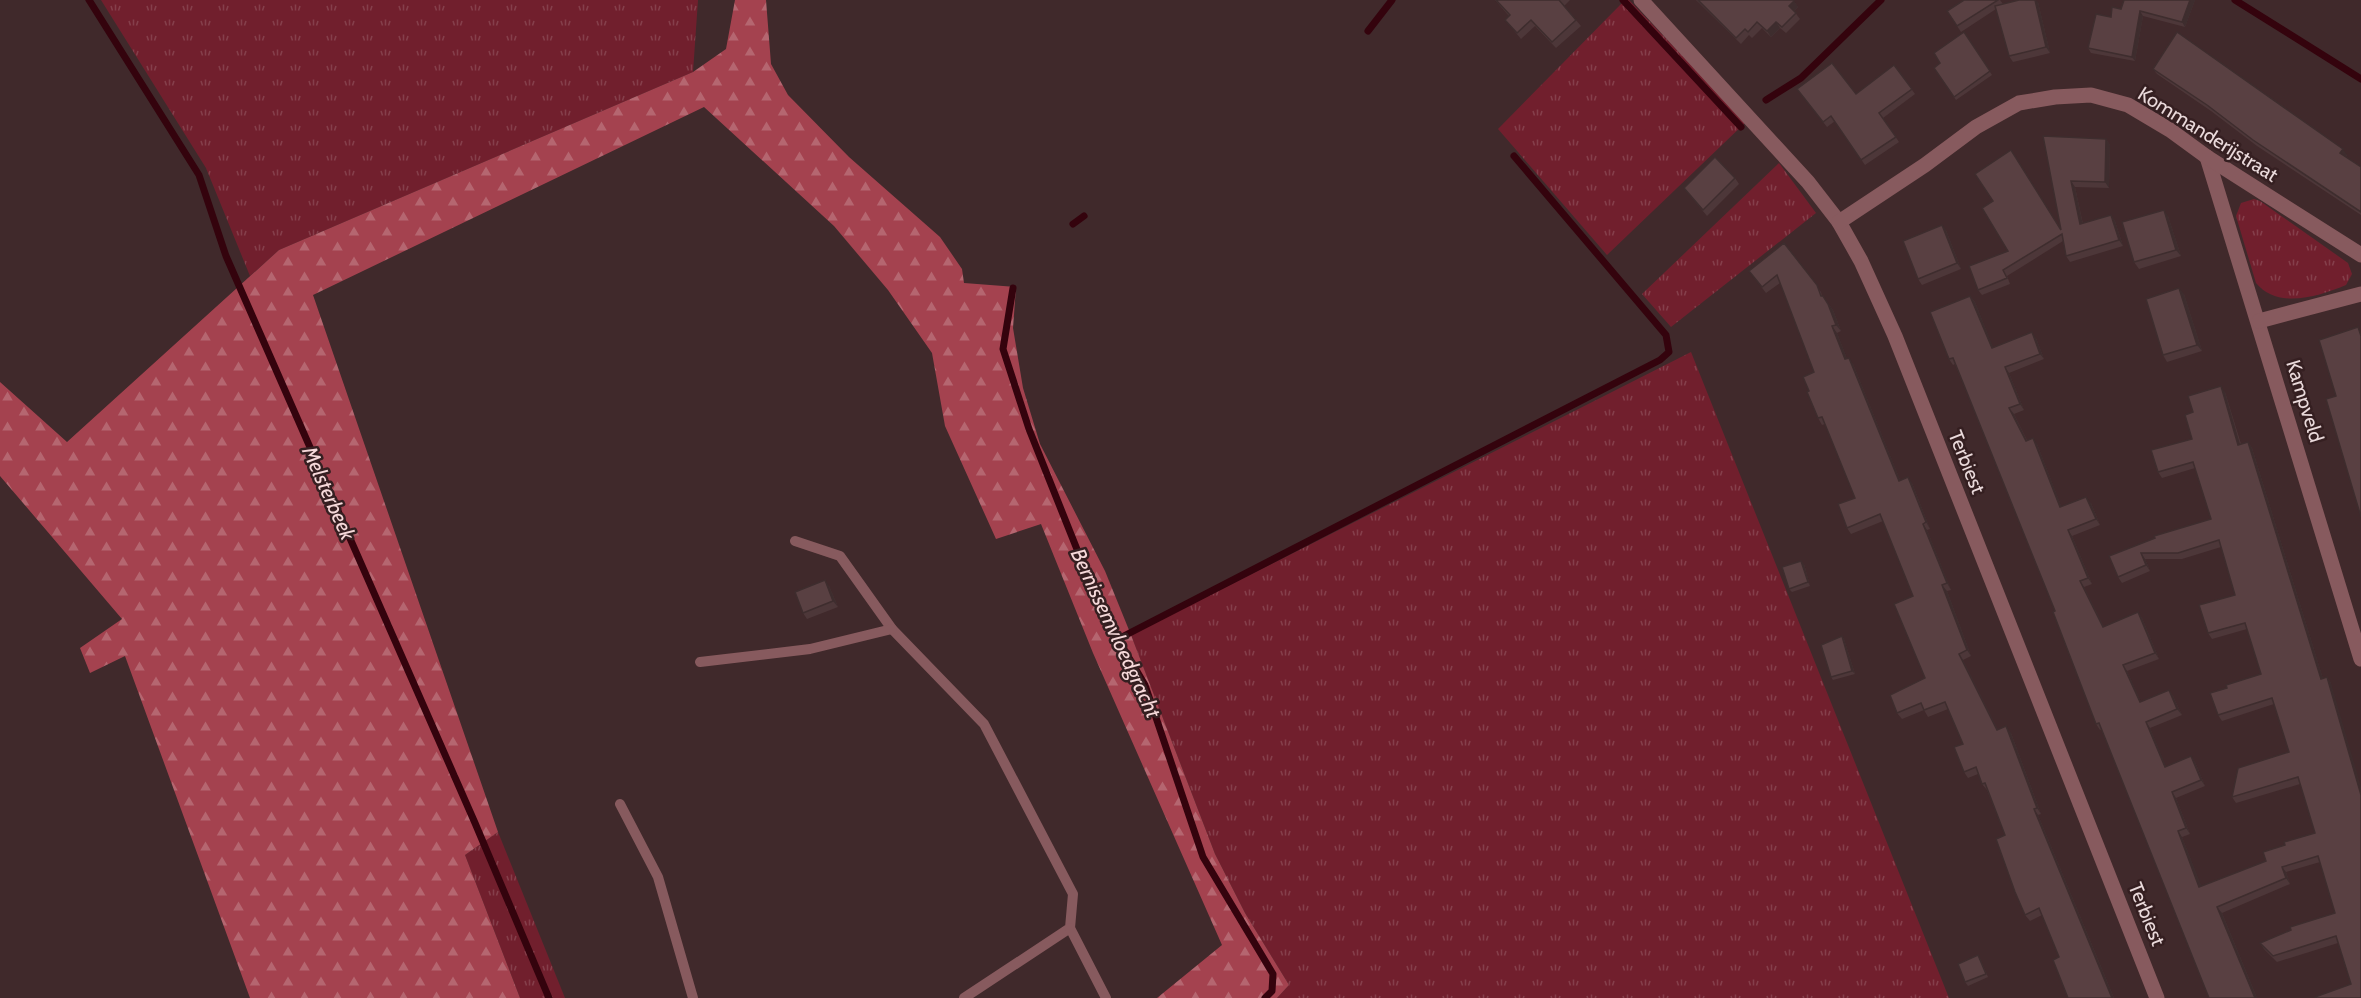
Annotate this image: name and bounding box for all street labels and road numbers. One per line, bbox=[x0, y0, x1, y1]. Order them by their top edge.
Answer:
street label: Kommanderijstraat bbox=[2134, 81, 2283, 187]
street label: Kampveld bbox=[2281, 357, 2329, 445]
street label: Terbiest bbox=[1943, 427, 1991, 497]
street label: Terbiest bbox=[2123, 879, 2171, 949]

